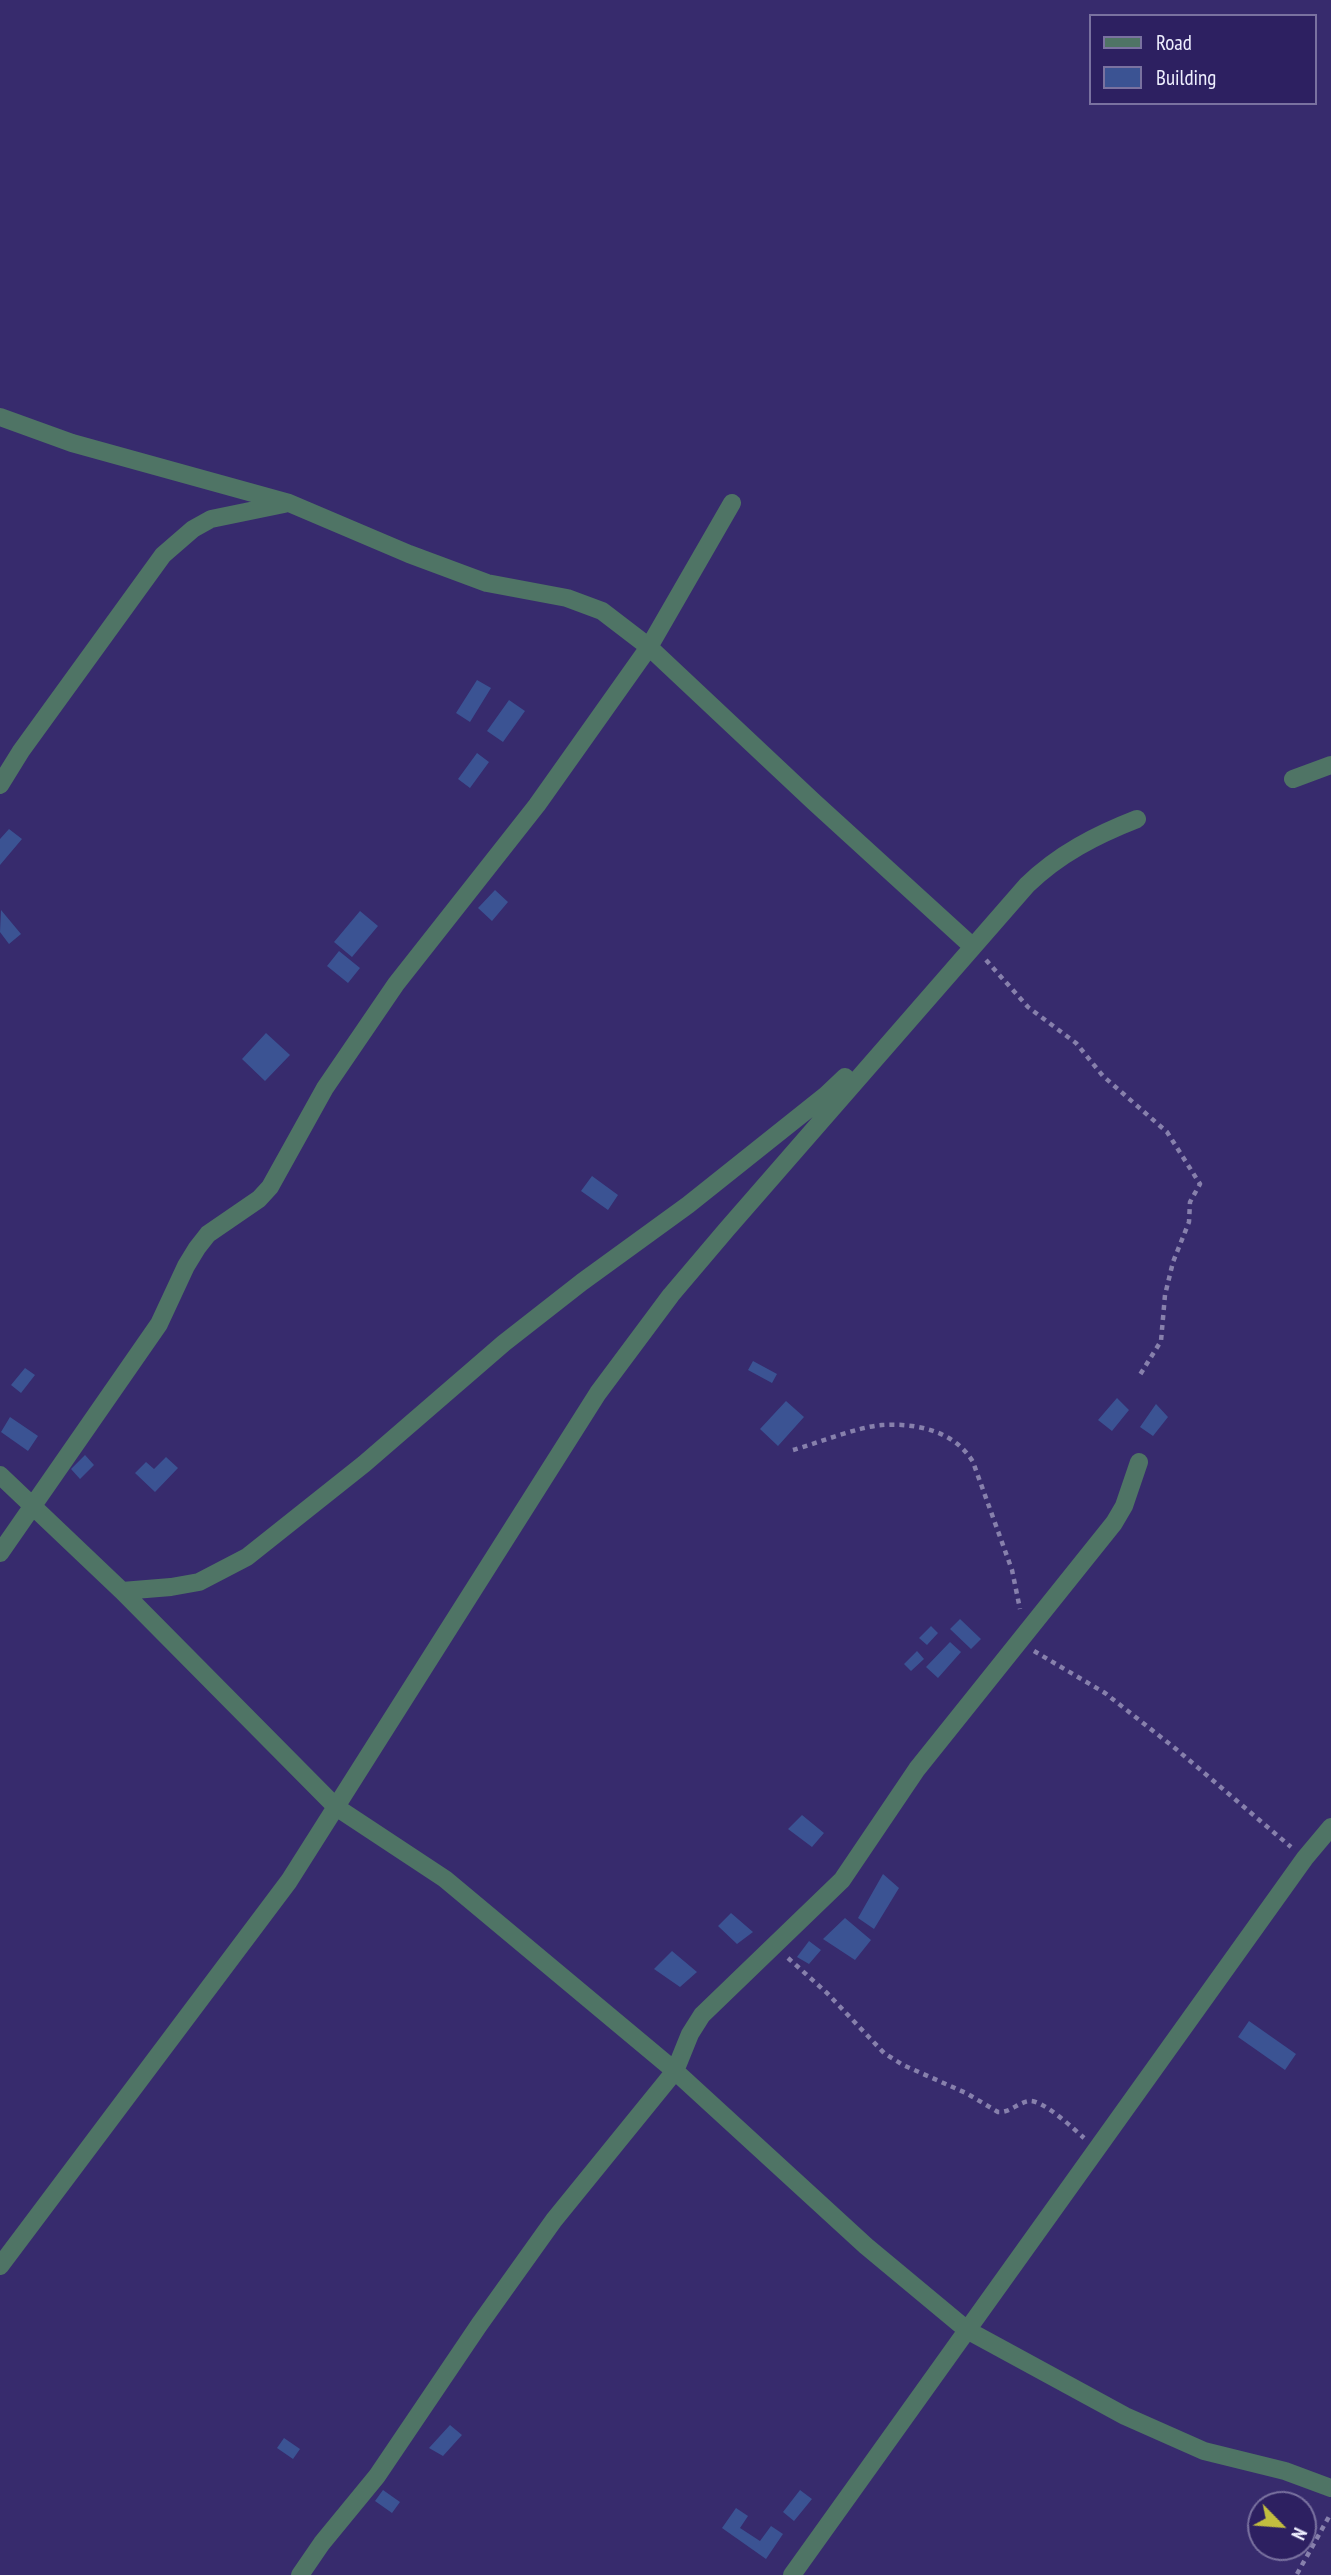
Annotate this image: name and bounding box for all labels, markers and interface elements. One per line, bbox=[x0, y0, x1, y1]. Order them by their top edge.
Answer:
legend bbox=[1090, 14, 1317, 105]
text: Road bbox=[1156, 29, 1192, 56]
text: Building bbox=[1156, 64, 1216, 91]
north arrow bbox=[1247, 2491, 1317, 2561]
text: N bbox=[1286, 2524, 1312, 2544]

